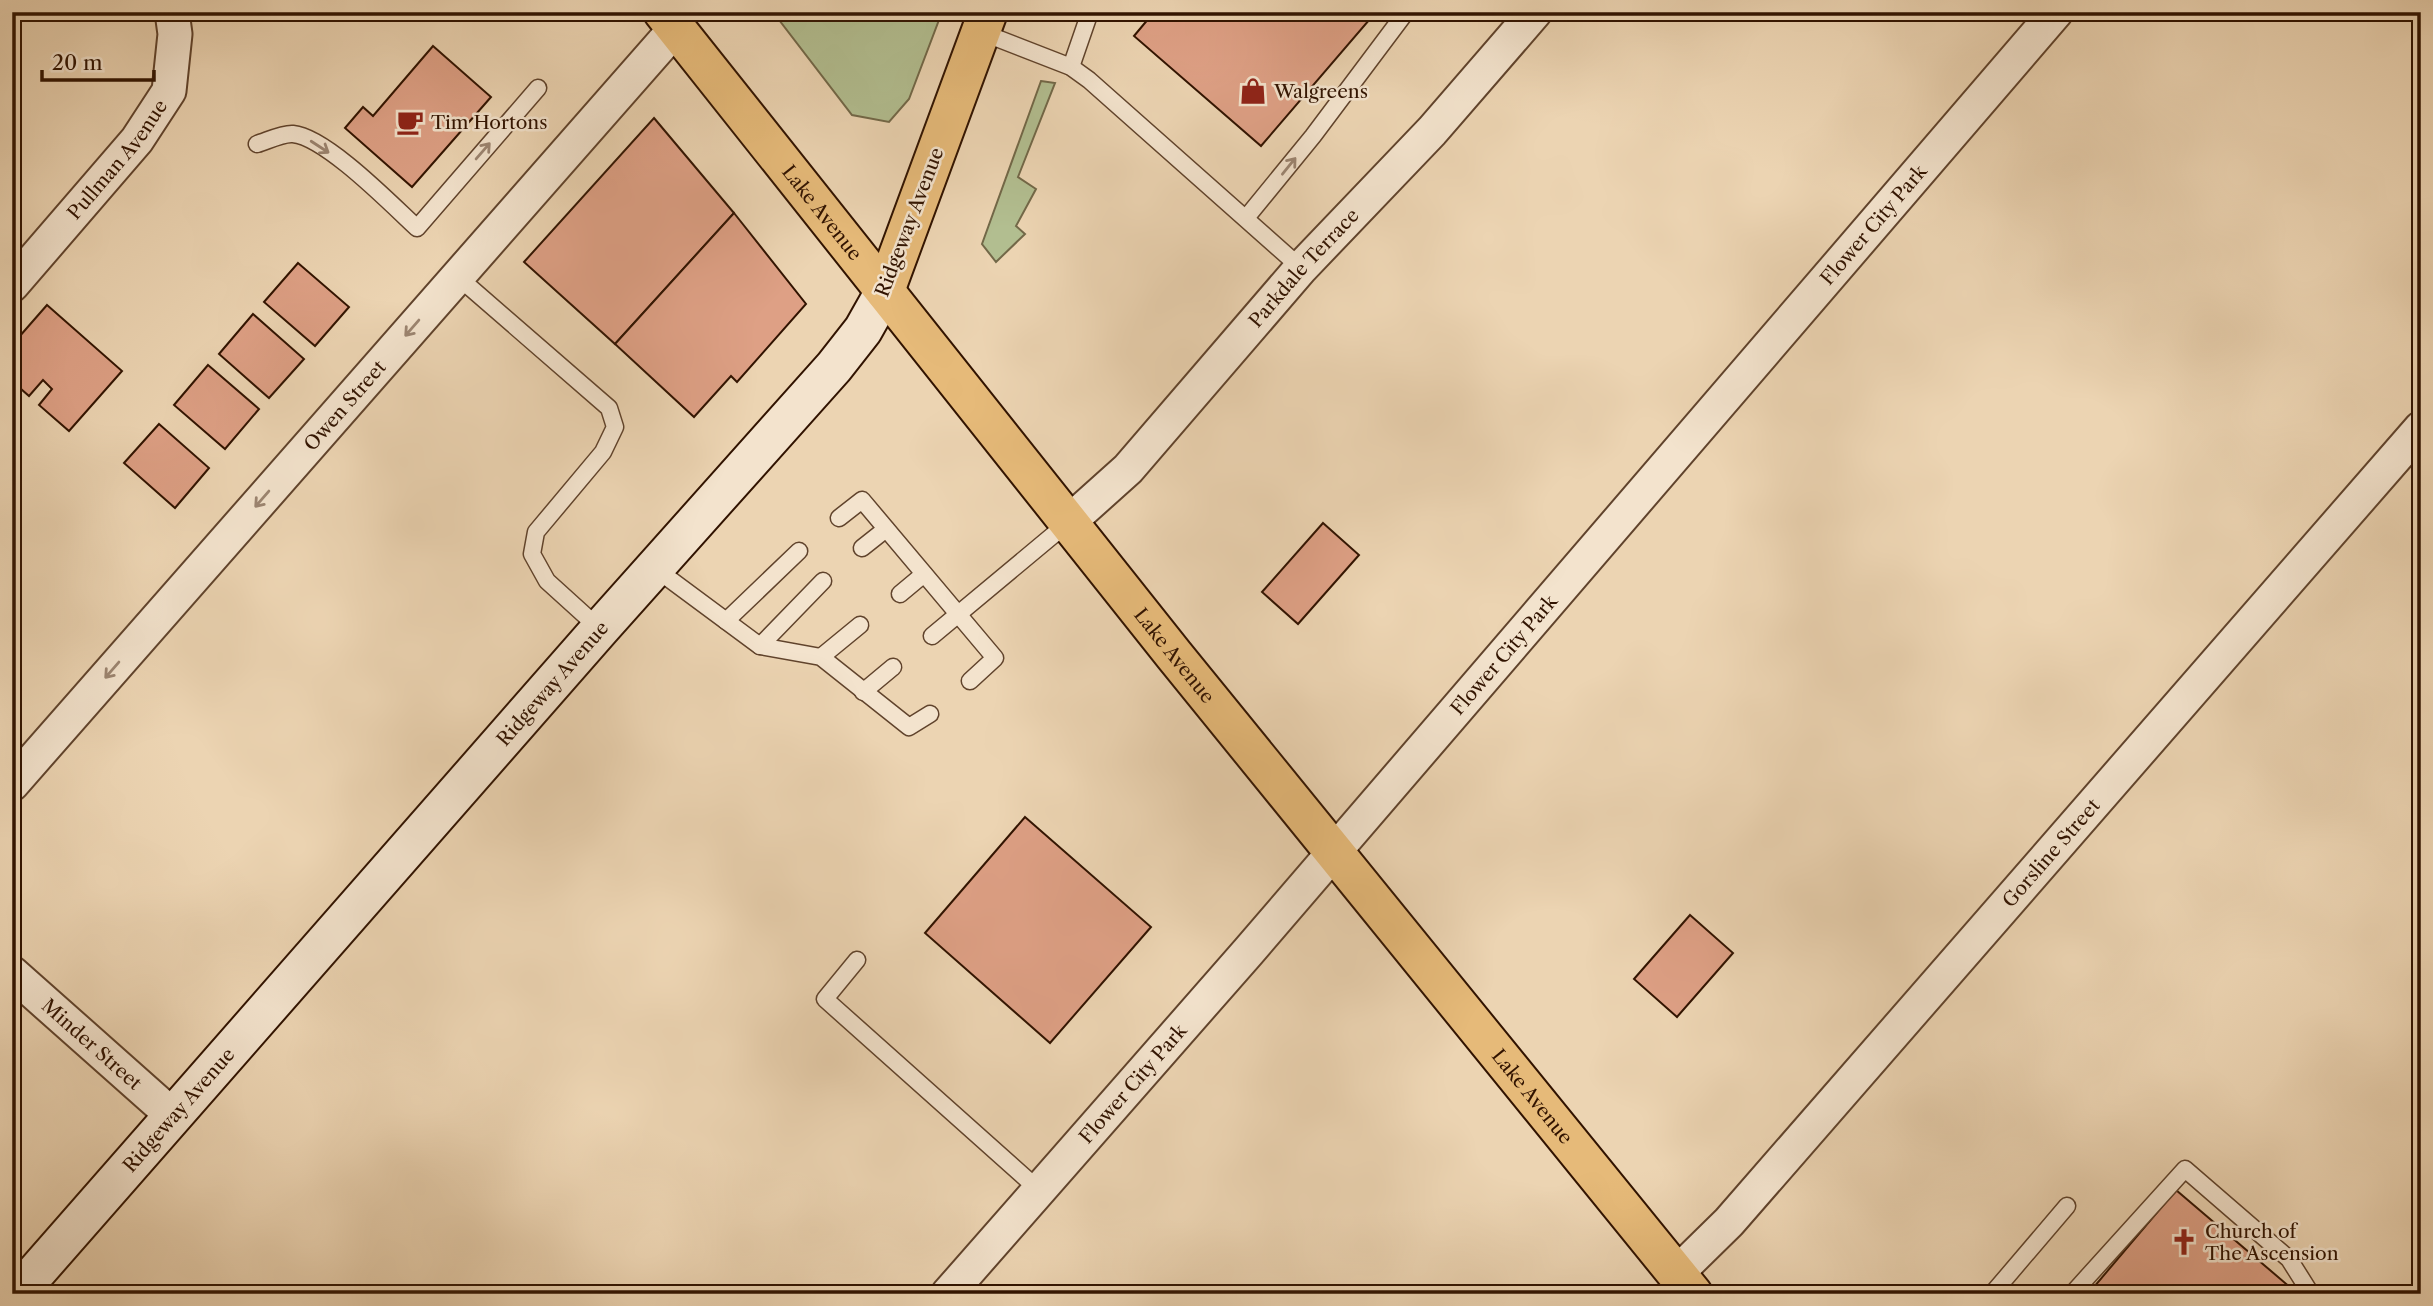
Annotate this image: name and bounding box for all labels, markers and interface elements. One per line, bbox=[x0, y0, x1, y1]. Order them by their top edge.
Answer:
scale bar bbox=[42, 38, 154, 82]
text: 20 m bbox=[52, 50, 103, 75]
shop icon: Walgreens bbox=[1238, 76, 1268, 106]
place label: Walgreens bbox=[1273, 80, 1368, 103]
street label: Pullman Avenue bbox=[63, 95, 172, 224]
cafe icon: Tim Hortons bbox=[395, 107, 425, 137]
place label: Tim Hortons bbox=[431, 111, 548, 134]
one-way arrow bbox=[310, 140, 330, 154]
one-way arrow bbox=[475, 142, 491, 160]
street label: Ridgeway Avenue bbox=[870, 144, 949, 300]
one-way arrow bbox=[1281, 157, 1297, 175]
street label: Flower City Park bbox=[1816, 159, 1932, 290]
street label: Lake Avenue bbox=[777, 160, 867, 265]
street label: Parkdale Terrace bbox=[1244, 204, 1364, 332]
one-way arrow bbox=[404, 318, 420, 336]
street label: Owen Street bbox=[299, 356, 391, 456]
one-way arrow bbox=[254, 489, 270, 507]
street label: Flower City Park bbox=[1446, 589, 1563, 720]
street label: Lake Avenue bbox=[1129, 604, 1219, 708]
street label: Ridgeway Avenue bbox=[492, 617, 613, 751]
one-way arrow bbox=[104, 660, 120, 678]
street label: Gorsline Street bbox=[1998, 794, 2105, 912]
street label: Minder Street bbox=[37, 994, 147, 1095]
street label: Flower City Park bbox=[1075, 1019, 1192, 1148]
street label: Ridgeway Avenue bbox=[118, 1043, 240, 1177]
street label: Lake Avenue bbox=[1487, 1045, 1577, 1149]
place label: Church of The Ascension bbox=[2205, 1220, 2339, 1265]
church icon: Church of The Ascension bbox=[2169, 1227, 2199, 1257]

